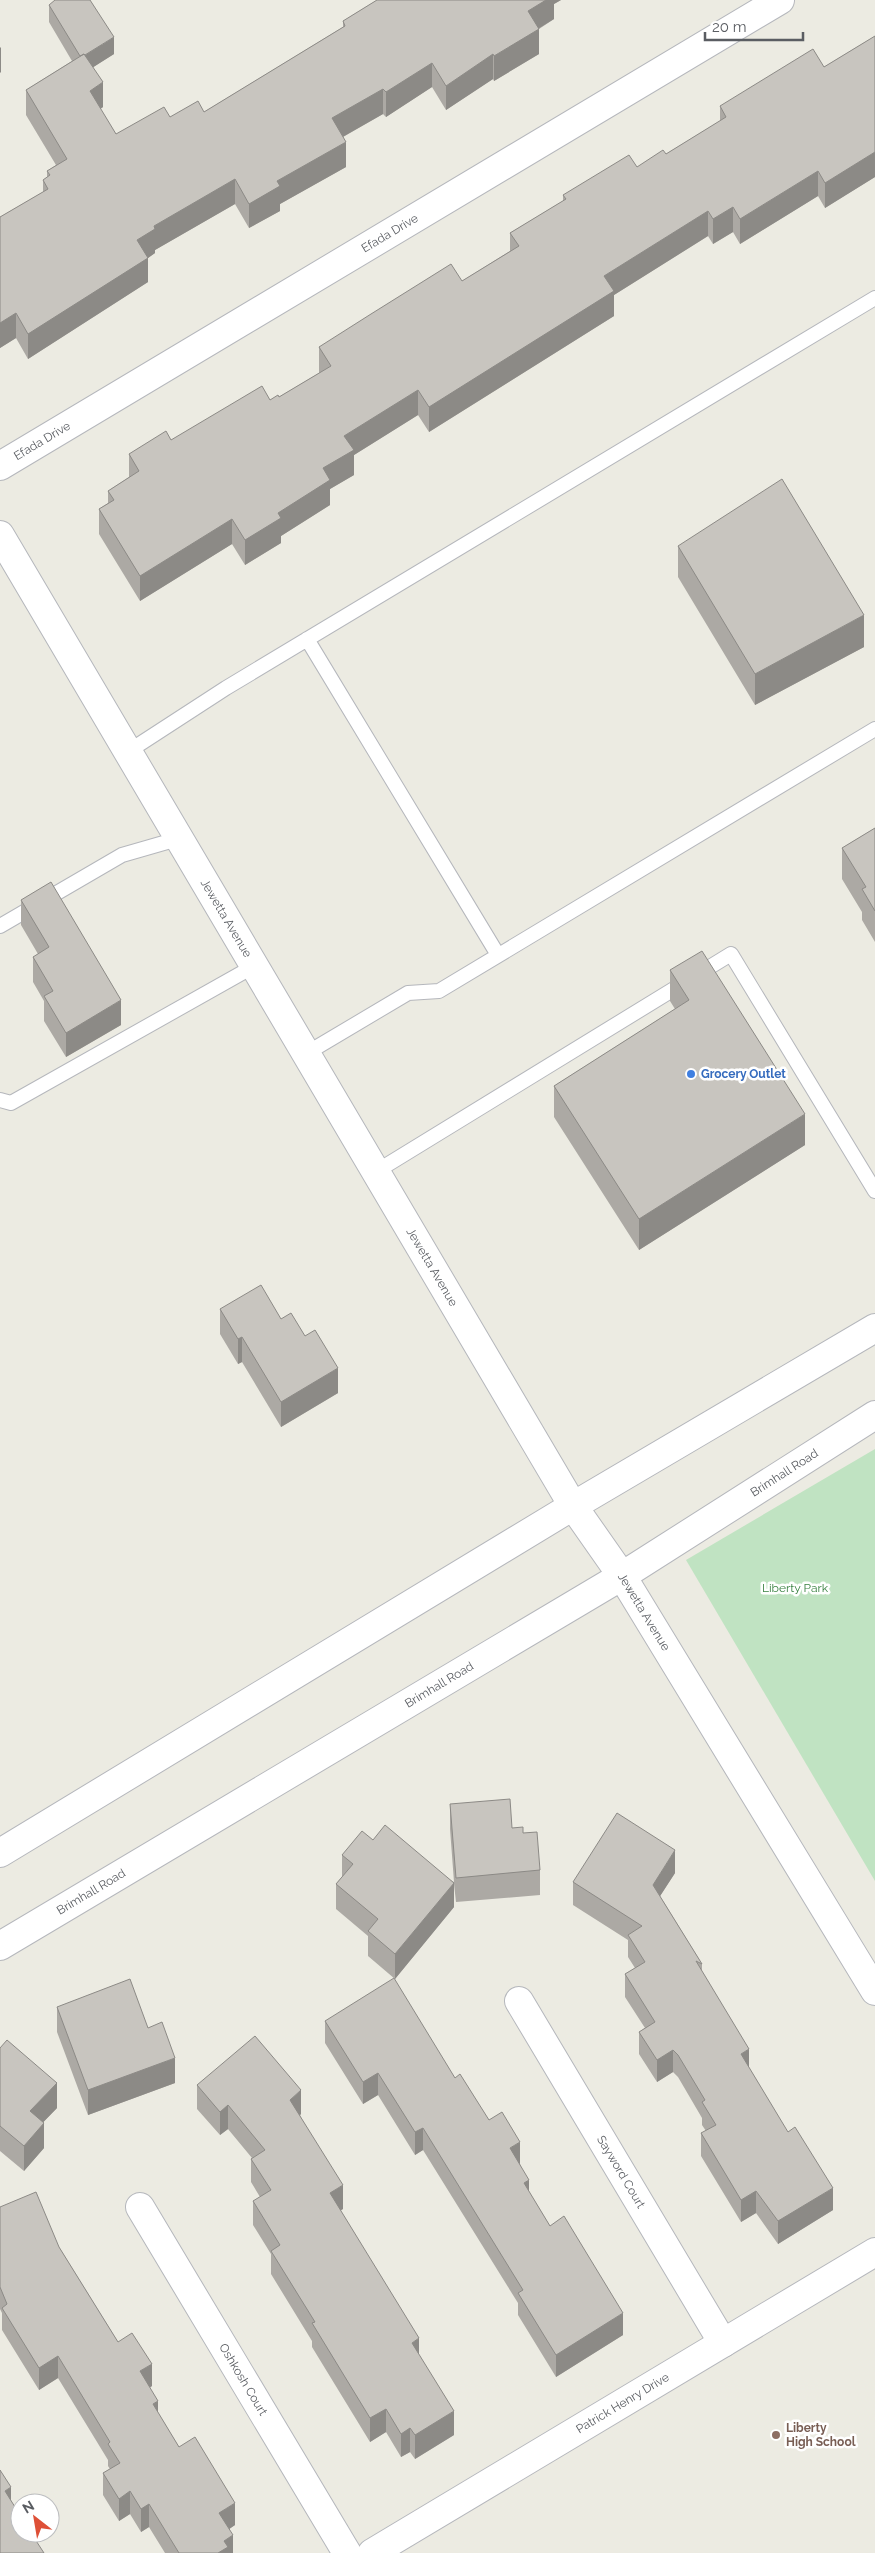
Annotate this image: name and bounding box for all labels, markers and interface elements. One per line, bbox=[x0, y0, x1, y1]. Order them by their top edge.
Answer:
scale bar bbox=[705, 10, 802, 42]
text: 20 m bbox=[712, 18, 747, 36]
street label: Efada Drive bbox=[359, 211, 421, 255]
street label: Efada Drive bbox=[11, 419, 73, 463]
street label: Jewetta Avenue bbox=[198, 877, 255, 960]
place label: Grocery Outlet bbox=[701, 1067, 786, 1081]
marker: Grocery Outlet bbox=[685, 1068, 697, 1080]
street label: Jewetta Avenue bbox=[403, 1225, 461, 1309]
street label: Brimhall Road bbox=[748, 1446, 821, 1499]
street label: Jewetta Avenue bbox=[615, 1570, 673, 1653]
park label: Liberty Park bbox=[762, 1581, 829, 1595]
street label: Brimhall Road bbox=[402, 1659, 476, 1711]
street label: Brimhall Road bbox=[54, 1866, 128, 1918]
street label: Sayword Court bbox=[594, 2133, 648, 2211]
street label: Oshkosh Court bbox=[216, 2341, 270, 2418]
street label: Patrick Henry Drive bbox=[574, 2370, 672, 2436]
place label: Liberty High School bbox=[786, 2421, 856, 2449]
marker: Liberty High School bbox=[770, 2429, 782, 2441]
north arrow bbox=[10, 2493, 60, 2543]
text: N bbox=[20, 2497, 37, 2516]

